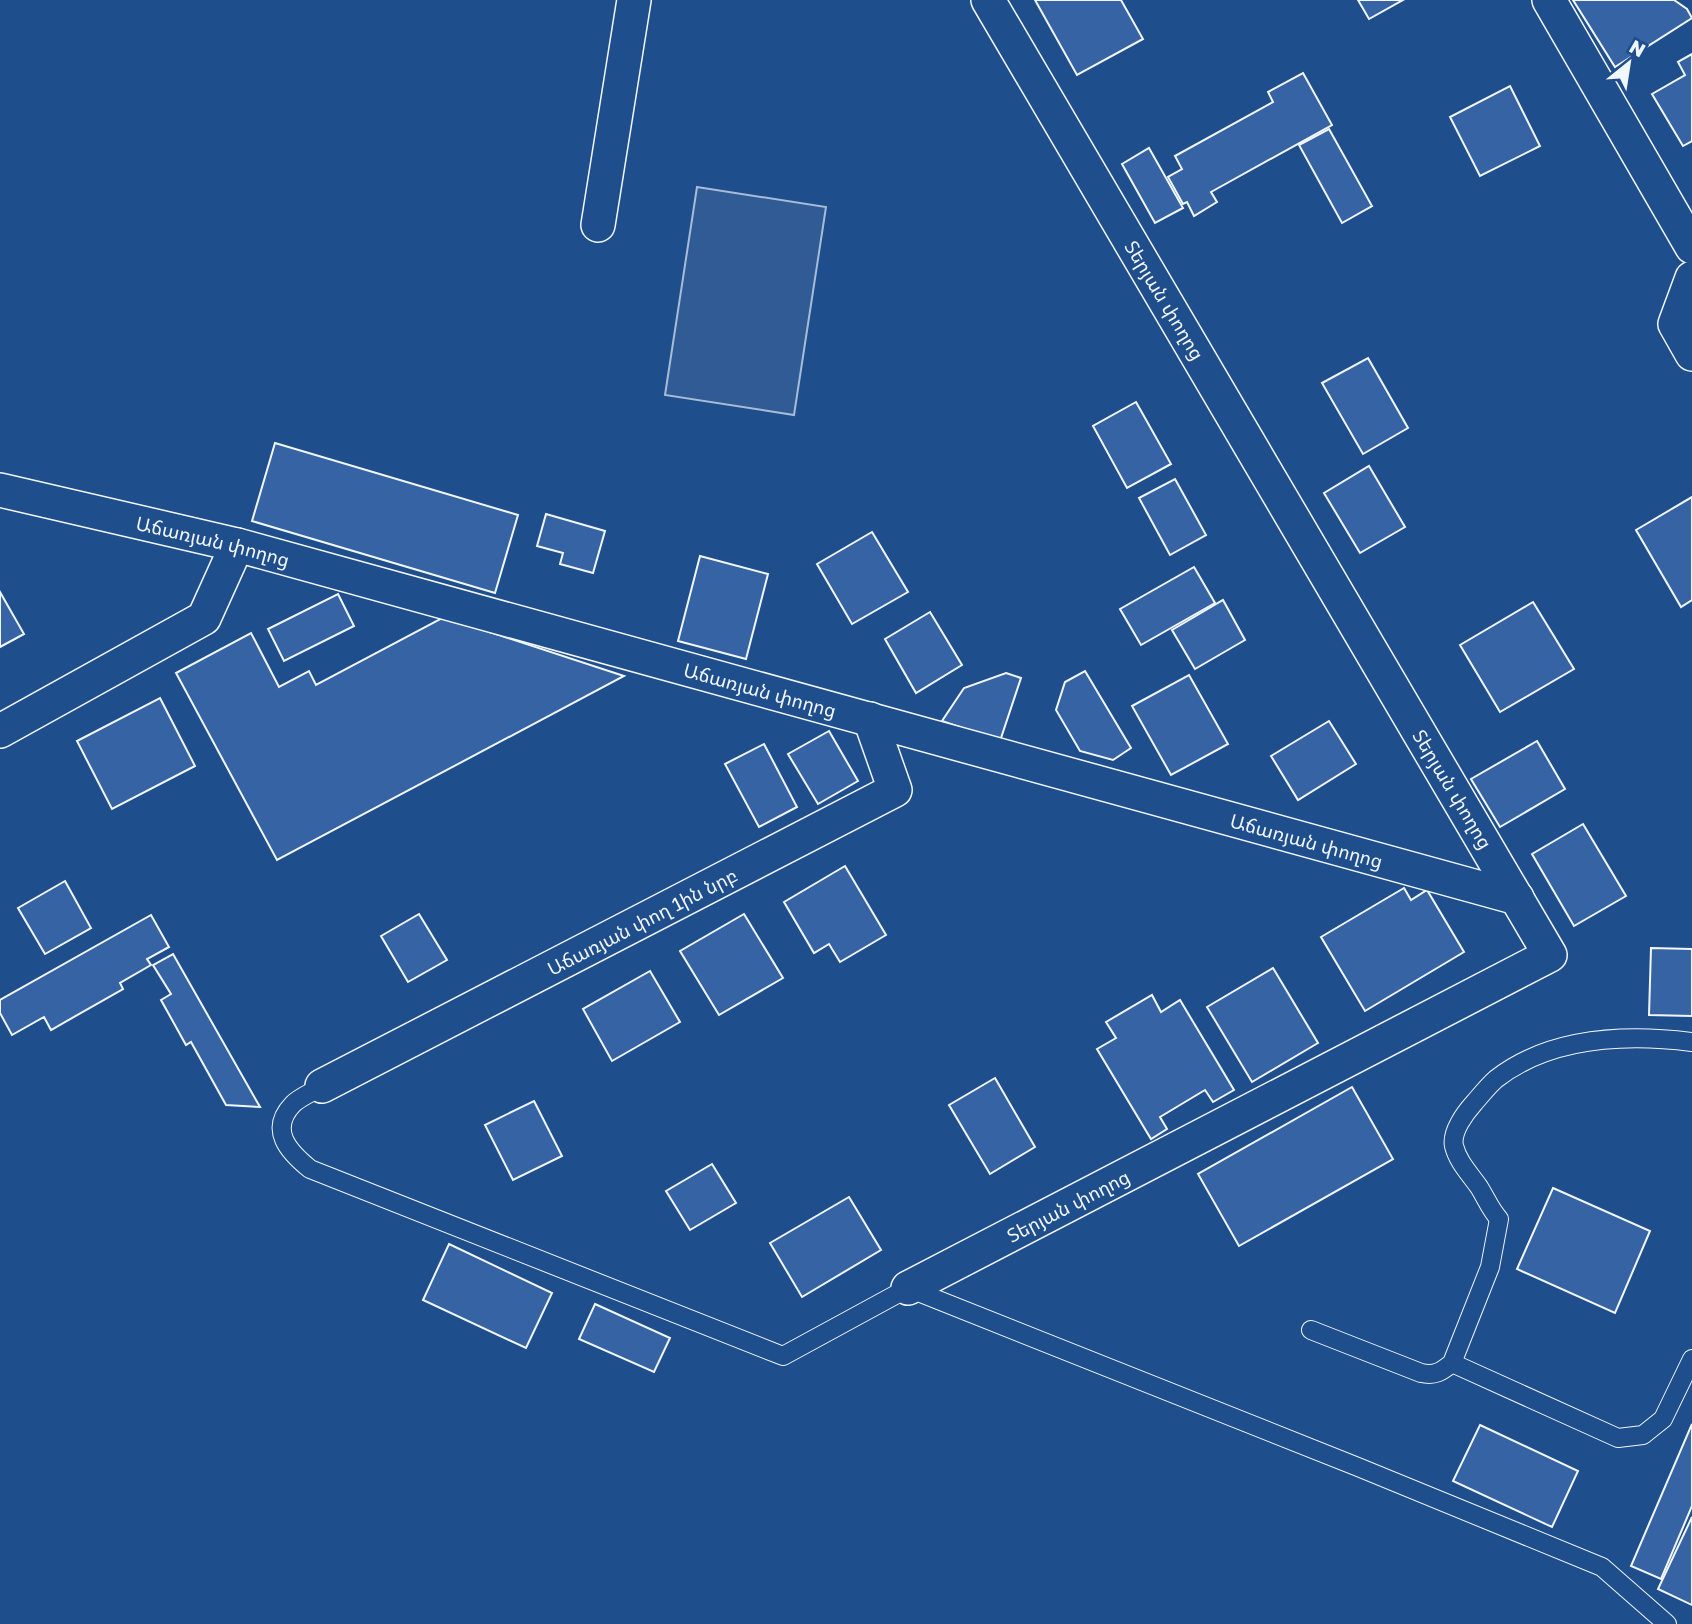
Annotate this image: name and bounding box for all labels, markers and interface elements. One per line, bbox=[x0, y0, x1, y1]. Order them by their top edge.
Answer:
north arrow bbox=[1594, 28, 1664, 98]
text: N bbox=[1626, 34, 1650, 61]
street label: Տերյան փողոց bbox=[1120, 236, 1210, 364]
street label: Աճառյան փողոց bbox=[134, 511, 292, 572]
street label: Աճառյան փողոց bbox=[681, 657, 839, 722]
street label: Տերյան փողոց bbox=[1408, 725, 1498, 853]
street label: Աճառյան փողոց bbox=[1228, 808, 1386, 873]
street label: Աճառյան փող 1ին նրբ bbox=[543, 862, 741, 979]
street label: Տերյան փողոց bbox=[1003, 1164, 1133, 1246]

